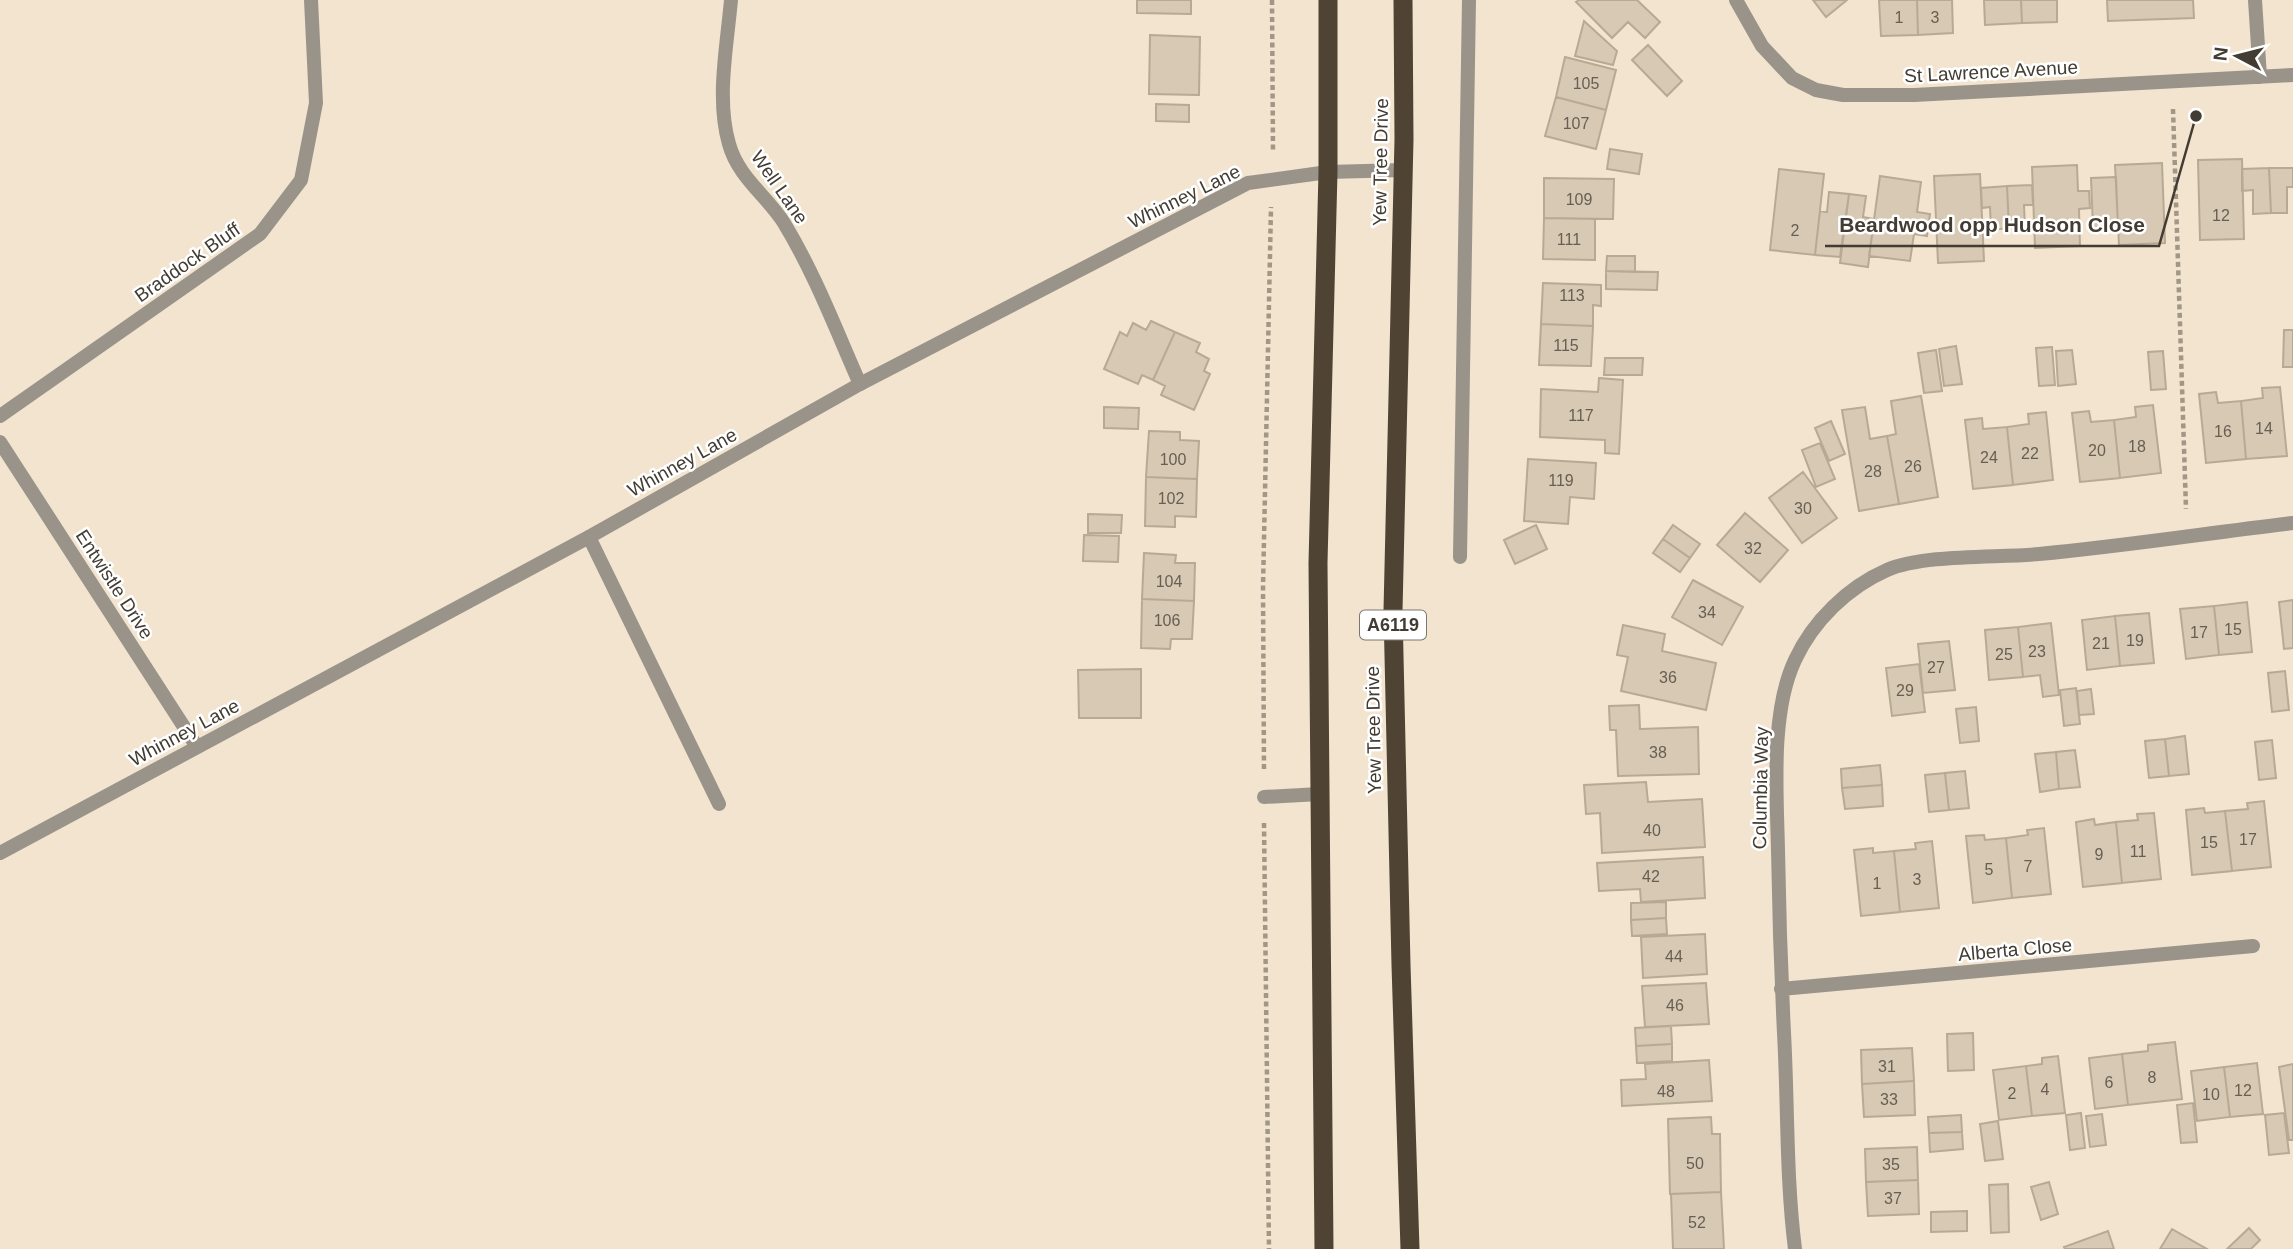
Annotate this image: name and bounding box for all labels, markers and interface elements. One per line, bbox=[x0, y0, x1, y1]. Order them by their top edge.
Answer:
house number: 1 bbox=[1895, 9, 1904, 26]
house number: 3 bbox=[1931, 9, 1940, 26]
north arrow bbox=[2202, 21, 2272, 91]
text: N bbox=[2209, 46, 2232, 62]
street label: St Lawrence Avenue bbox=[1904, 56, 2078, 87]
house number: 105 bbox=[1573, 75, 1599, 92]
street label: Yew Tree Drive bbox=[1369, 98, 1392, 226]
house number: 107 bbox=[1563, 115, 1589, 132]
street label: Well Lane bbox=[747, 147, 812, 228]
street label: Whinney Lane bbox=[1125, 160, 1243, 233]
house number: 109 bbox=[1566, 191, 1592, 208]
callout: Beardwood opp Hudson Close bbox=[1825, 204, 2159, 246]
house number: 12 bbox=[2212, 207, 2230, 224]
text: Beardwood opp Hudson Close bbox=[1839, 213, 2145, 236]
street label: Braddock Bluff bbox=[131, 218, 244, 306]
house number: 2 bbox=[1791, 222, 1800, 239]
house number: 111 bbox=[1557, 231, 1581, 248]
house number: 113 bbox=[1559, 287, 1585, 304]
house number: 115 bbox=[1553, 337, 1579, 354]
house number: 117 bbox=[1568, 407, 1594, 424]
house number: 14 bbox=[2255, 420, 2273, 437]
house number: 16 bbox=[2214, 423, 2232, 440]
street label: Whinney Lane bbox=[624, 424, 740, 501]
house number: 18 bbox=[2128, 438, 2146, 455]
house number: 20 bbox=[2088, 442, 2106, 459]
house number: 22 bbox=[2021, 445, 2039, 462]
house number: 24 bbox=[1980, 449, 1998, 466]
house number: 100 bbox=[1160, 451, 1186, 468]
house number: 26 bbox=[1904, 458, 1922, 475]
house number: 28 bbox=[1864, 463, 1882, 480]
house number: 119 bbox=[1548, 472, 1574, 489]
house number: 102 bbox=[1158, 490, 1184, 507]
house number: 30 bbox=[1794, 500, 1812, 517]
street label: Entwistle Drive bbox=[72, 526, 158, 643]
house number: 32 bbox=[1744, 540, 1762, 557]
house number: 104 bbox=[1156, 573, 1182, 590]
house number: 34 bbox=[1698, 604, 1716, 621]
road number: A6119 bbox=[1360, 610, 1426, 640]
house number: 106 bbox=[1154, 612, 1180, 629]
house number: 15 bbox=[2224, 621, 2242, 638]
house number: 17 bbox=[2190, 624, 2208, 641]
house number: 19 bbox=[2126, 632, 2144, 649]
house number: 21 bbox=[2092, 635, 2110, 652]
house number: 23 bbox=[2028, 643, 2046, 660]
house number: 25 bbox=[1995, 646, 2013, 663]
house number: 27 bbox=[1927, 659, 1945, 676]
street label: Yew Tree Drive bbox=[1362, 666, 1385, 794]
house number: 36 bbox=[1659, 669, 1677, 686]
house number: 29 bbox=[1896, 682, 1914, 699]
street label: Whinney Lane bbox=[126, 695, 243, 770]
street label: Columbia Way bbox=[1749, 726, 1772, 850]
house number: 38 bbox=[1649, 744, 1667, 761]
house number: 40 bbox=[1643, 822, 1661, 839]
house number: 17 bbox=[2239, 831, 2257, 848]
house number: 15 bbox=[2200, 834, 2218, 851]
house number: 11 bbox=[2130, 843, 2146, 860]
house number: 9 bbox=[2095, 846, 2104, 863]
house number: 7 bbox=[2024, 858, 2033, 875]
house number: 5 bbox=[1985, 861, 1994, 878]
house number: 42 bbox=[1642, 868, 1660, 885]
house number: 3 bbox=[1913, 871, 1922, 888]
house number: 1 bbox=[1873, 875, 1882, 892]
street label: Alberta Close bbox=[1957, 934, 2073, 965]
house number: 44 bbox=[1665, 948, 1683, 965]
house number: 46 bbox=[1666, 997, 1684, 1014]
house number: 31 bbox=[1878, 1058, 1896, 1075]
house number: 8 bbox=[2148, 1069, 2157, 1086]
house number: 6 bbox=[2105, 1074, 2114, 1091]
house number: 4 bbox=[2041, 1081, 2050, 1098]
house number: 12 bbox=[2234, 1082, 2252, 1099]
house number: 48 bbox=[1657, 1083, 1675, 1100]
house number: 2 bbox=[2008, 1085, 2017, 1102]
house number: 10 bbox=[2202, 1086, 2220, 1103]
house number: 33 bbox=[1880, 1091, 1898, 1108]
house number: 50 bbox=[1686, 1155, 1704, 1172]
house number: 35 bbox=[1882, 1156, 1900, 1173]
house number: 37 bbox=[1884, 1190, 1902, 1207]
house number: 52 bbox=[1688, 1214, 1706, 1231]

